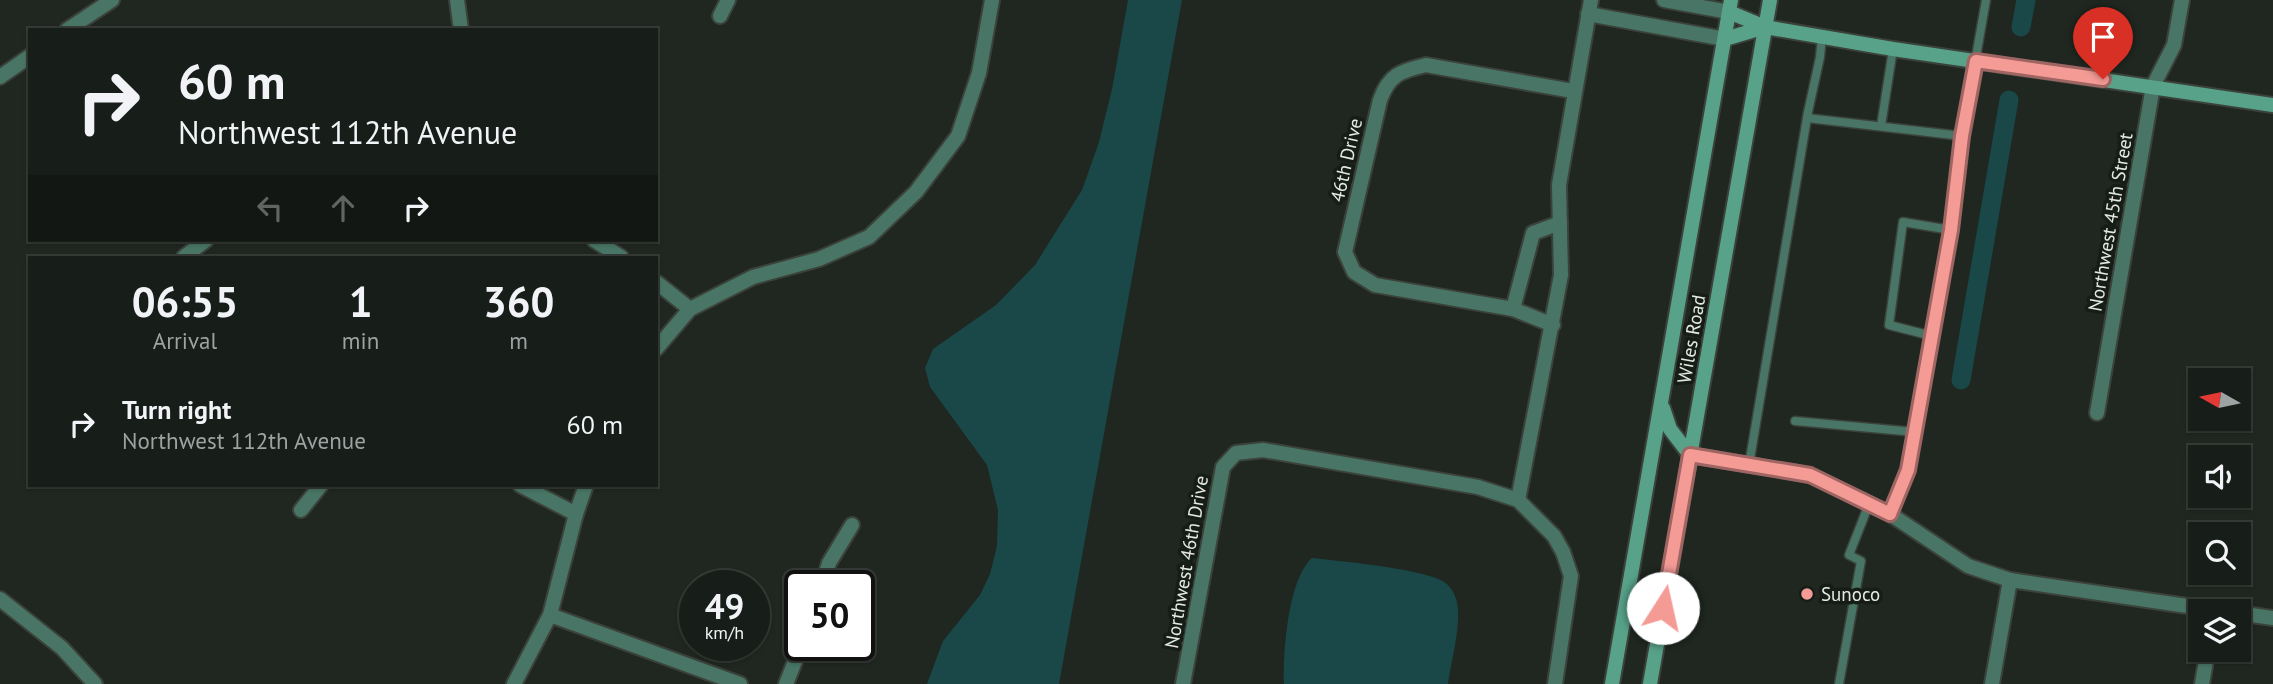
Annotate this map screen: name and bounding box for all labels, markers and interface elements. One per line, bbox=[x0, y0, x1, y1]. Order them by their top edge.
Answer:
pin bbox=[2073, 7, 2133, 79]
icon: arrive bbox=[2084, 18, 2122, 56]
text: 60 m bbox=[178, 49, 285, 113]
icon: right bbox=[63, 56, 154, 147]
text: Northwest 112th Avenue bbox=[178, 111, 517, 153]
street label: 46th Drive bbox=[1325, 116, 1367, 204]
street label: Northwest 45th Street bbox=[2082, 130, 2138, 313]
icon: left bbox=[251, 189, 289, 227]
icon: ahead bbox=[324, 189, 362, 227]
icon: right bbox=[397, 189, 435, 227]
text: 06:55 bbox=[132, 274, 238, 329]
text: 1 bbox=[349, 274, 372, 329]
text: 360 bbox=[483, 274, 554, 329]
street label: Wiles Road bbox=[1671, 293, 1711, 385]
text: Arrival bbox=[153, 326, 217, 355]
text: min bbox=[342, 326, 379, 355]
text: m bbox=[509, 326, 528, 355]
north arrow bbox=[2188, 368, 2250, 430]
map controls bbox=[2188, 368, 2251, 662]
text: Turn right bbox=[122, 393, 231, 426]
icon: right bbox=[63, 405, 101, 443]
text: 60 m bbox=[567, 408, 623, 441]
text: Northwest 112th Avenue bbox=[122, 426, 366, 455]
button: sound bbox=[2188, 445, 2251, 508]
street label: Northwest 46th Drive bbox=[1159, 474, 1213, 650]
button: search bbox=[2188, 522, 2251, 585]
speed limit sign: 50 bbox=[784, 570, 875, 661]
position arrow bbox=[1626, 571, 1700, 645]
place label: Sunoco bbox=[1821, 582, 1880, 606]
text: 49 bbox=[705, 583, 744, 629]
marker: Sunoco bbox=[1799, 586, 1815, 602]
button: layers bbox=[2188, 599, 2251, 662]
text: km/h bbox=[705, 621, 744, 644]

